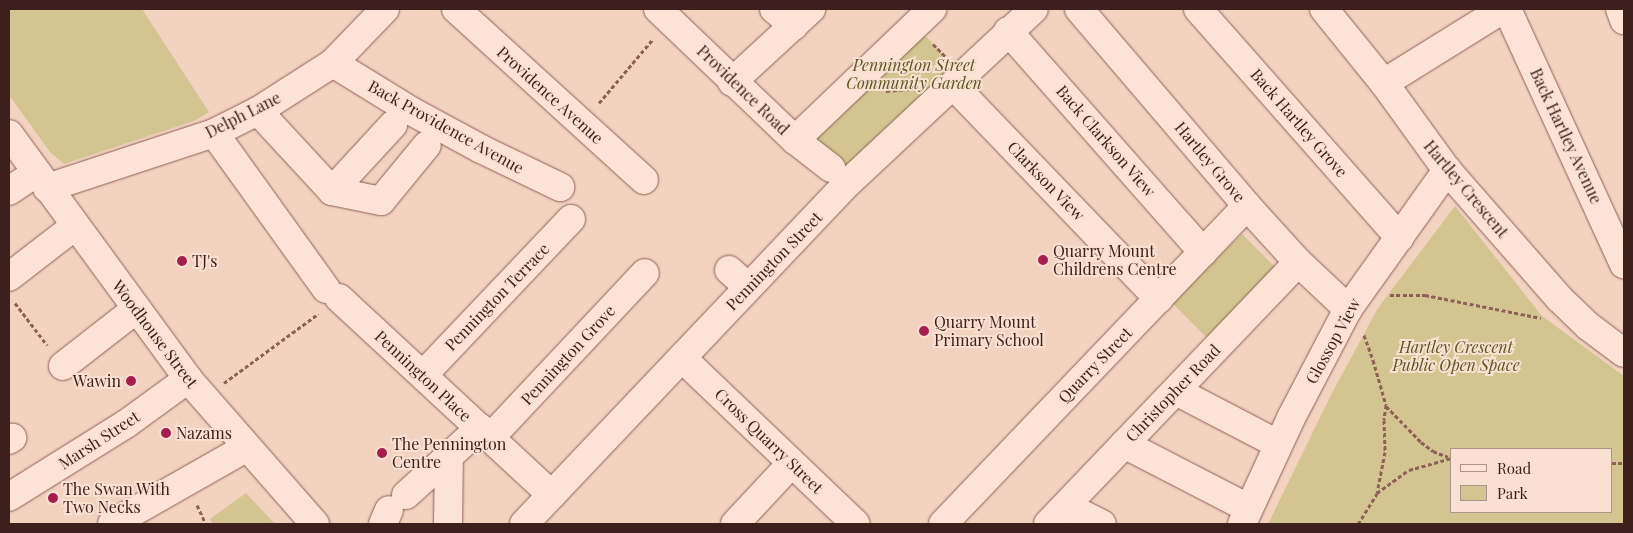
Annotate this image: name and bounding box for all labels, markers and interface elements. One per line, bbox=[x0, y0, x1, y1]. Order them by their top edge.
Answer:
street label: Providence Road bbox=[693, 41, 793, 139]
street label: Providence Avenue bbox=[493, 42, 607, 148]
park label: Pennington Street Community Garden bbox=[846, 55, 982, 93]
street label: Back Hartley Grove bbox=[1246, 65, 1352, 181]
street label: Back Hartley Avenue bbox=[1526, 65, 1606, 207]
street label: Back Providence Avenue bbox=[365, 76, 527, 178]
street label: Back Clarkson View bbox=[1052, 81, 1160, 201]
street label: Delph Lane bbox=[202, 88, 284, 142]
street label: Hartley Grove bbox=[1171, 118, 1249, 206]
street label: Hartley Crescent bbox=[1420, 136, 1512, 242]
street label: Clarkson View bbox=[1003, 137, 1089, 225]
street label: Pennington Street bbox=[722, 208, 826, 314]
street label: Pennington Terrace bbox=[441, 239, 553, 355]
place label: Quarry Mount Childrens Centre bbox=[1053, 241, 1177, 279]
place label: TJ's bbox=[192, 251, 217, 271]
marker: Quarry Mount Childrens Centre bbox=[1037, 254, 1049, 266]
marker: TJ's bbox=[176, 255, 188, 267]
street label: Woodhouse Street bbox=[108, 276, 202, 392]
street label: Glossop View bbox=[1301, 295, 1365, 387]
street label: Pennington Grove bbox=[517, 301, 619, 409]
place label: Quarry Mount Primary School bbox=[934, 312, 1044, 350]
street label: Quarry Street bbox=[1054, 323, 1136, 407]
marker: Quarry Mount Primary School bbox=[918, 325, 930, 337]
street label: Pennington Place bbox=[371, 327, 475, 425]
park label: Hartley Crescent Public Open Space bbox=[1392, 337, 1520, 375]
street label: Christopher Road bbox=[1122, 340, 1224, 446]
place label: Wawin bbox=[73, 371, 121, 391]
marker: Wawin bbox=[125, 375, 137, 387]
street label: Cross Quarry Street bbox=[711, 384, 827, 498]
street label: Marsh Street bbox=[55, 407, 143, 473]
place label: Nazams bbox=[176, 423, 232, 443]
marker: Nazams bbox=[160, 427, 172, 439]
place label: The Pennington Centre bbox=[392, 434, 506, 472]
marker: The Pennington Centre bbox=[376, 447, 388, 459]
legend bbox=[1450, 448, 1613, 513]
text: Road bbox=[1497, 458, 1531, 478]
place label: The Swan With Two Necks bbox=[63, 479, 171, 517]
text: Park bbox=[1497, 483, 1528, 503]
marker: The Swan With Two Necks bbox=[47, 492, 59, 504]

